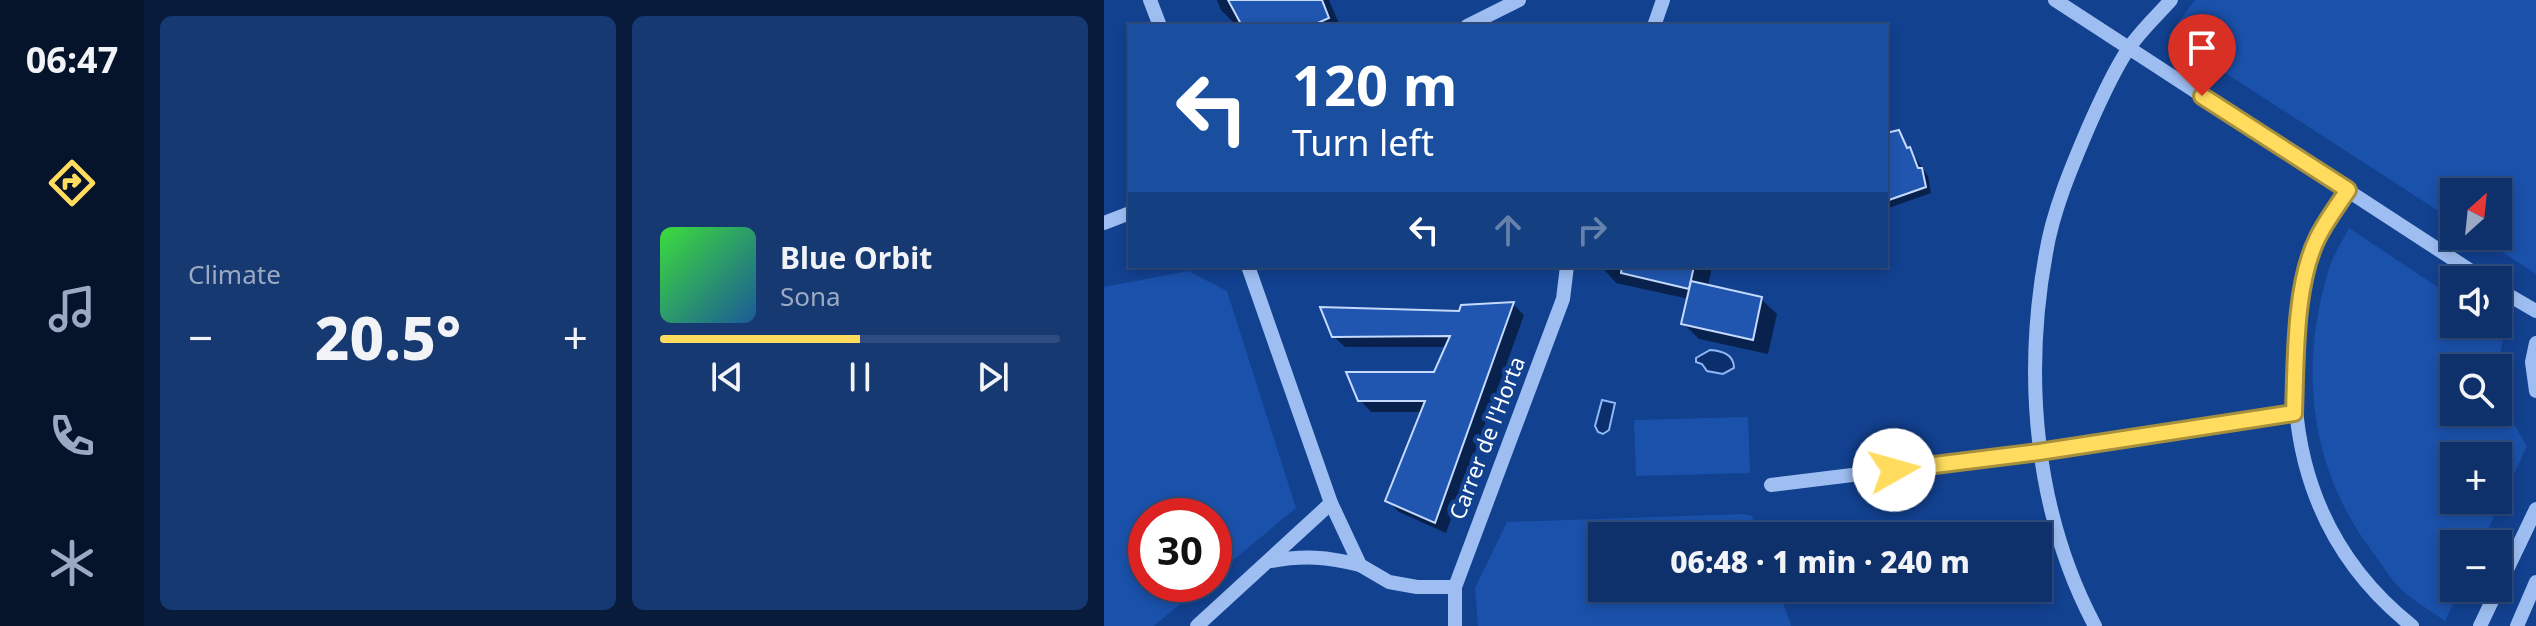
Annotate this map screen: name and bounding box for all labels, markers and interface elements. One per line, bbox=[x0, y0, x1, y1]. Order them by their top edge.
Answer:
pin bbox=[2168, 14.0, 2236, 96]
icon: arrive bbox=[2180, 26, 2224, 70]
text: 06:47 bbox=[26, 35, 118, 84]
text: 120 m bbox=[1292, 46, 1457, 122]
icon: left bbox=[1160, 56, 1264, 160]
text: Turn left bbox=[1292, 118, 1434, 167]
icon: directions bbox=[44, 155, 100, 211]
north arrow bbox=[2440, 178, 2512, 250]
map controls bbox=[2440, 178, 2512, 602]
icon: left bbox=[1402, 208, 1446, 252]
icon: ahead bbox=[1486, 208, 1530, 252]
icon: right bbox=[1570, 208, 1614, 252]
text: Blue Orbit bbox=[780, 237, 932, 278]
text: Climate bbox=[188, 256, 281, 292]
button: sound bbox=[2440, 266, 2512, 338]
text: Sona bbox=[780, 278, 841, 314]
icon: music bbox=[44, 281, 100, 337]
text: 20.5° bbox=[315, 296, 461, 378]
text: − bbox=[188, 307, 213, 367]
text: + bbox=[563, 307, 588, 367]
street label: Carrer de l'Horta bbox=[1441, 352, 1531, 524]
button: search bbox=[2440, 354, 2512, 426]
icon: previous bbox=[705, 355, 749, 399]
icon: pause bbox=[838, 355, 882, 399]
icon: next bbox=[971, 355, 1015, 399]
icon: phone bbox=[44, 408, 100, 464]
position arrow bbox=[1852, 428, 1936, 512]
button: + bbox=[2440, 442, 2512, 514]
speed limit sign: 30 bbox=[1128, 498, 1232, 602]
button: − bbox=[2440, 530, 2512, 602]
icon: climate bbox=[44, 535, 100, 591]
text: 06:48 · 1 min · 240 m bbox=[1670, 541, 1970, 582]

